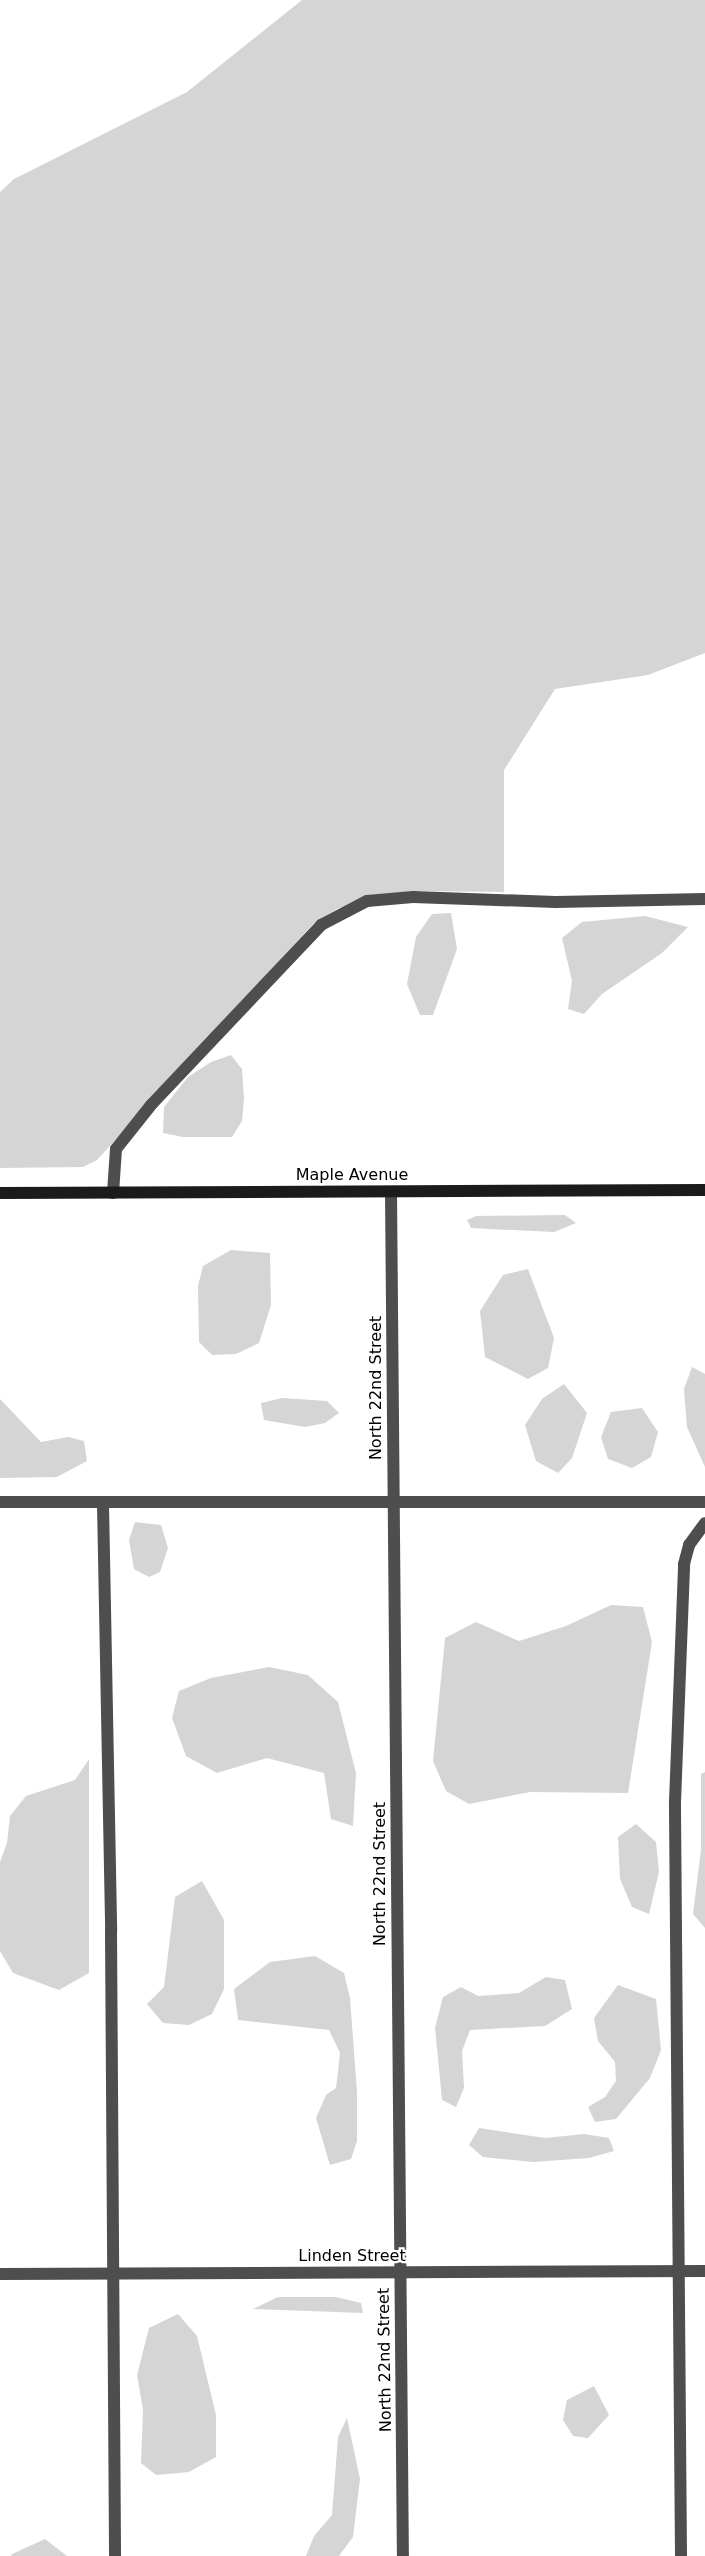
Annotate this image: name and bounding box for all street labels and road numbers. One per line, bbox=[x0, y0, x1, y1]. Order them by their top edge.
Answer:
street label: Maple Avenue bbox=[296, 1165, 408, 1185]
street label: North 22nd Street bbox=[366, 1316, 386, 1460]
street label: North 22nd Street bbox=[370, 1802, 390, 1946]
street label: Linden Street bbox=[298, 2246, 406, 2266]
street label: North 22nd Street bbox=[374, 2288, 396, 2432]

